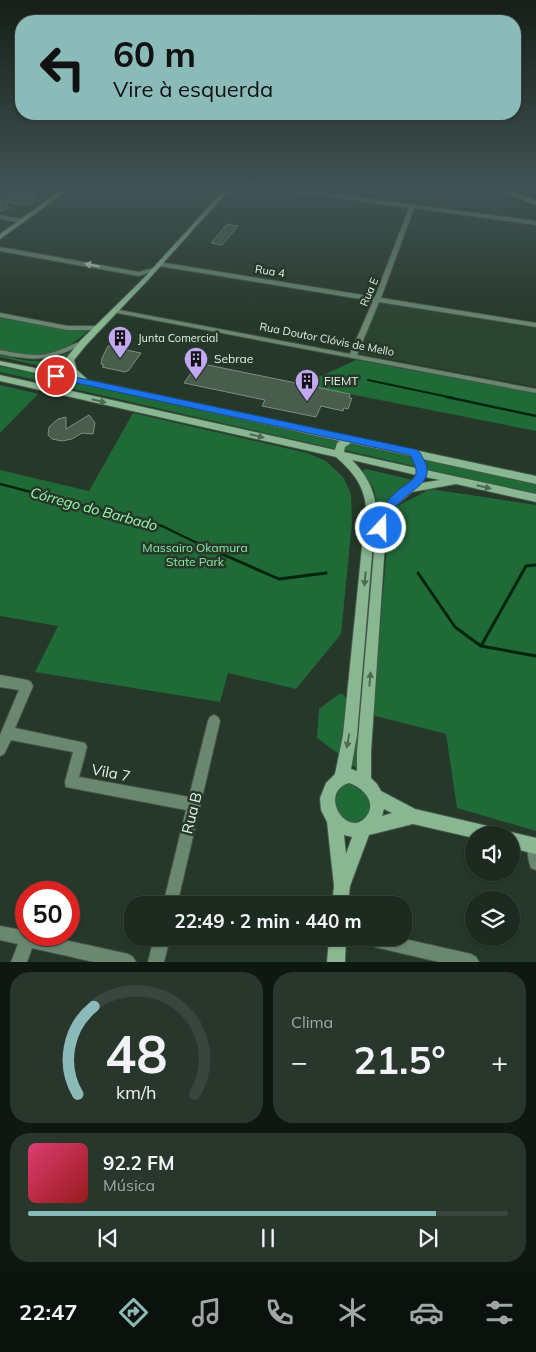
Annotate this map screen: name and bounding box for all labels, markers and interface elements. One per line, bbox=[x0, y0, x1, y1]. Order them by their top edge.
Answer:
text: 60 m bbox=[113, 32, 196, 76]
icon: left bbox=[30, 35, 95, 100]
text: Vire à esquerda bbox=[113, 75, 273, 103]
one-way arrow bbox=[83, 260, 99, 268]
street label: Rua 4 bbox=[254, 262, 286, 280]
street label: Rua E bbox=[357, 276, 381, 308]
street label: Rua Doutor Clóvis de Mello bbox=[259, 319, 395, 359]
building icon: Junta Comercial bbox=[107, 325, 133, 359]
place label: Junta Comercial bbox=[138, 331, 218, 345]
building icon: Sebrae bbox=[183, 346, 209, 380]
place label: Sebrae bbox=[214, 351, 253, 366]
pin bbox=[35, 355, 77, 397]
icon: arrive bbox=[42, 362, 70, 390]
building icon: FIEMT bbox=[294, 368, 320, 402]
place label: FIEMT bbox=[324, 373, 359, 388]
one-way arrow bbox=[91, 397, 106, 405]
one-way arrow bbox=[250, 432, 265, 440]
water label: Córrego do Barbado bbox=[28, 483, 160, 535]
one-way arrow bbox=[477, 483, 492, 491]
position arrow bbox=[354, 501, 406, 553]
park label: Massairo Okamura State Park bbox=[142, 540, 248, 569]
one-way arrow bbox=[361, 571, 369, 587]
one-way arrow bbox=[366, 671, 374, 687]
one-way arrow bbox=[344, 733, 352, 749]
street label: Vila 7 bbox=[90, 759, 132, 786]
street label: Rua B bbox=[177, 790, 206, 836]
map controls bbox=[465, 826, 520, 946]
button: sound bbox=[465, 826, 520, 881]
speed limit sign: 50 bbox=[15, 881, 80, 946]
button: layers bbox=[465, 891, 520, 946]
text: 22:49 · 2 min · 440 m bbox=[174, 909, 362, 933]
text: Clima bbox=[291, 1012, 333, 1032]
text: 48 bbox=[105, 1021, 168, 1086]
text: 21.5° bbox=[353, 1036, 446, 1084]
text: − bbox=[291, 1044, 308, 1079]
text: + bbox=[491, 1044, 508, 1079]
text: km/h bbox=[116, 1081, 157, 1103]
text: 92.2 FM bbox=[103, 1151, 175, 1175]
text: Música bbox=[103, 1175, 155, 1195]
icon: previous bbox=[94, 1224, 122, 1252]
icon: pause bbox=[254, 1224, 282, 1252]
icon: next bbox=[414, 1224, 442, 1252]
icon: directions bbox=[116, 1295, 151, 1330]
icon: music bbox=[189, 1295, 224, 1330]
icon: phone bbox=[262, 1295, 297, 1330]
icon: climate bbox=[335, 1295, 370, 1330]
icon: car bbox=[409, 1295, 444, 1330]
icon: filters bbox=[482, 1295, 517, 1330]
text: 22:47 bbox=[19, 1298, 77, 1326]

